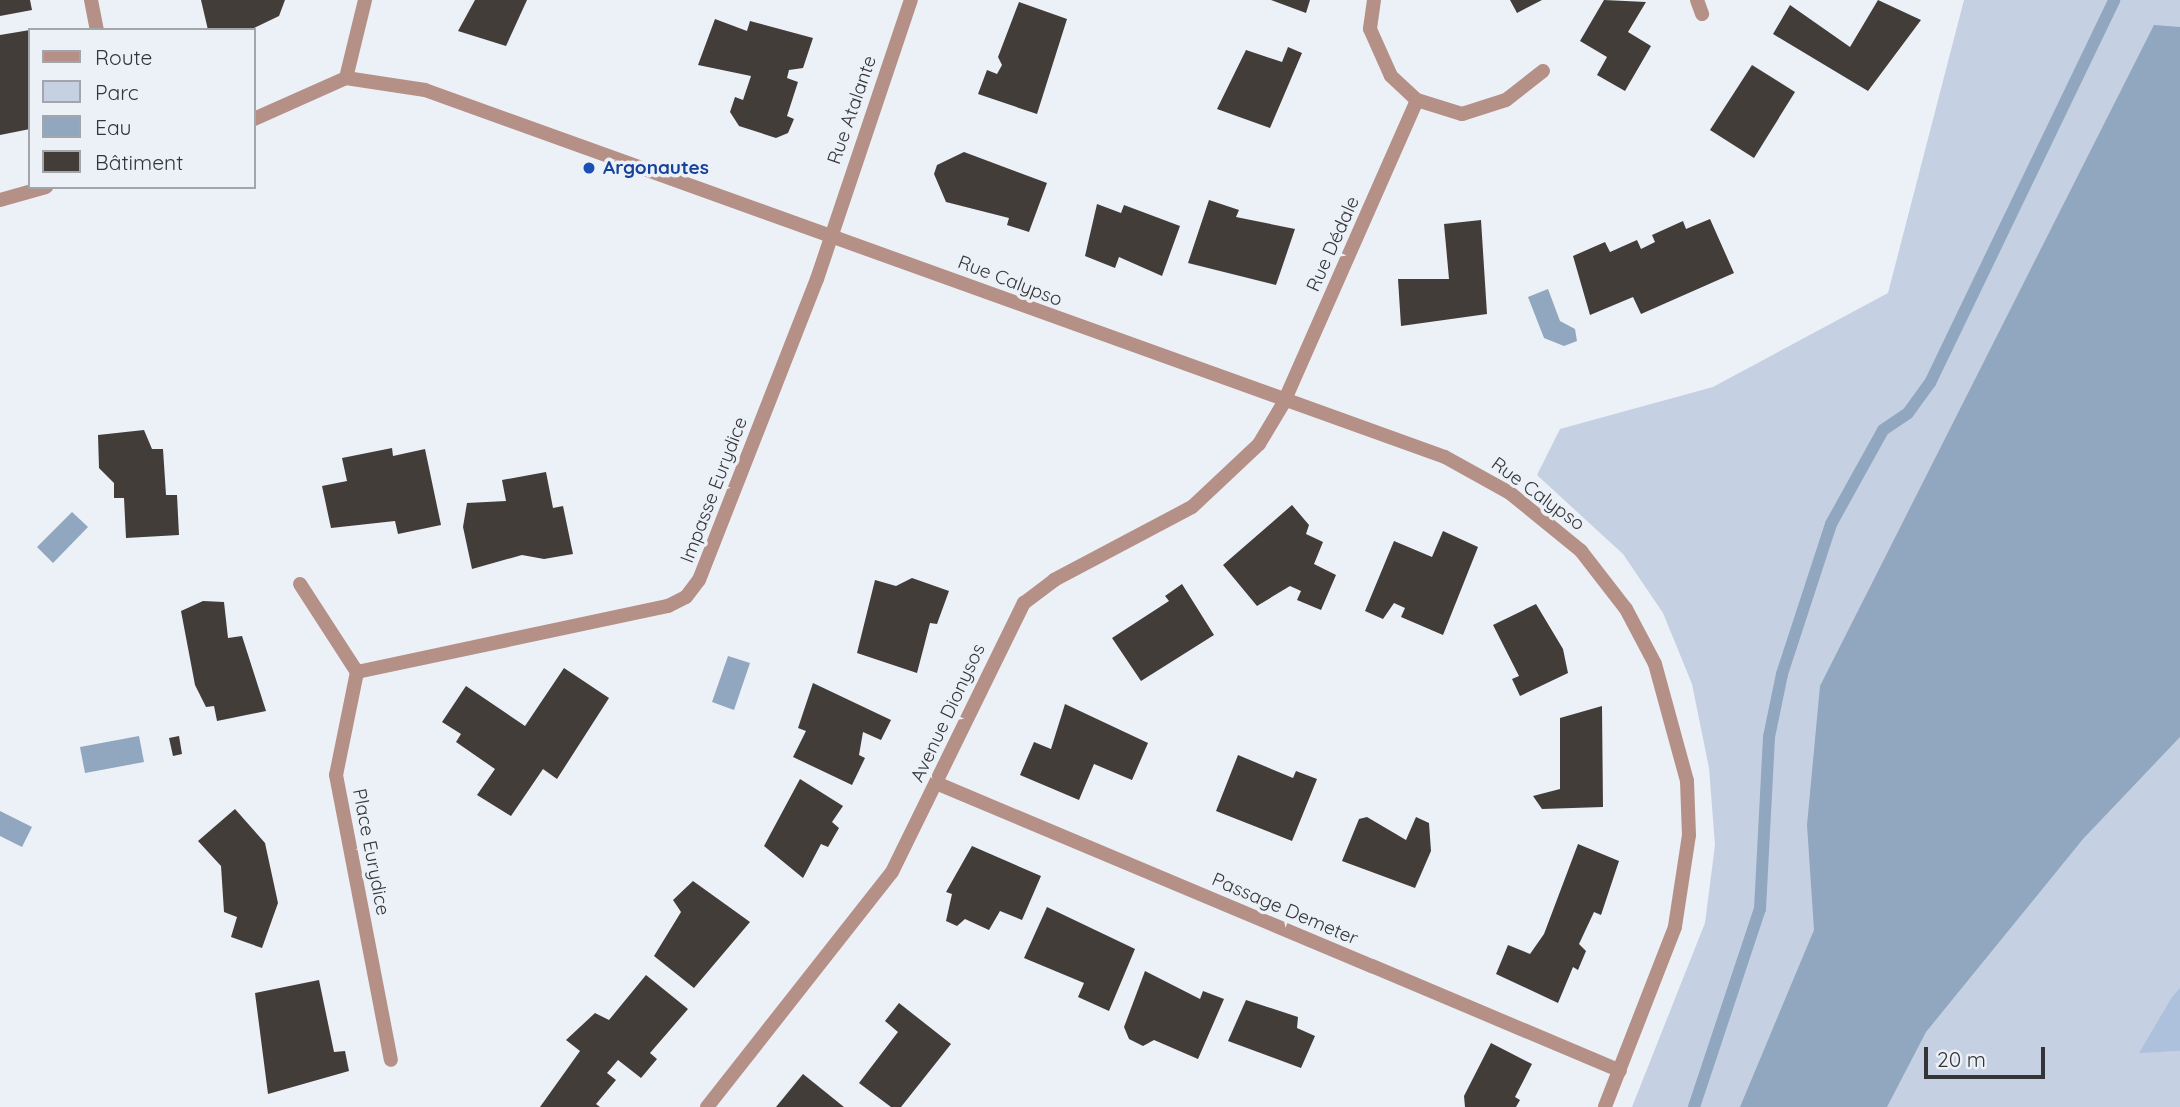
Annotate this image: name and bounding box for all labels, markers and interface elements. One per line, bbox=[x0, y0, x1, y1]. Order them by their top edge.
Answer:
legend bbox=[28, 28, 256, 189]
text: Route bbox=[95, 44, 152, 70]
street label: Rue Atalante bbox=[823, 53, 881, 167]
text: Parc bbox=[95, 79, 139, 105]
text: Eau bbox=[95, 114, 131, 140]
text: Bâtiment bbox=[95, 149, 183, 175]
place label: Argonautes bbox=[603, 157, 709, 179]
marker: Argonautes bbox=[581, 160, 597, 176]
street label: Rue Dédale bbox=[1302, 193, 1364, 295]
street label: Rue Calypso bbox=[955, 251, 1065, 311]
street label: Impasse Eurydice bbox=[676, 414, 752, 566]
street label: Rue Calypso bbox=[1487, 452, 1589, 536]
street label: Avenue Dionysos bbox=[906, 640, 990, 786]
street label: Place Eurydice bbox=[348, 787, 394, 917]
street label: Passage Demeter bbox=[1208, 868, 1362, 950]
scale bar bbox=[1928, 1034, 2049, 1078]
text: 20 m bbox=[1937, 1046, 1986, 1072]

